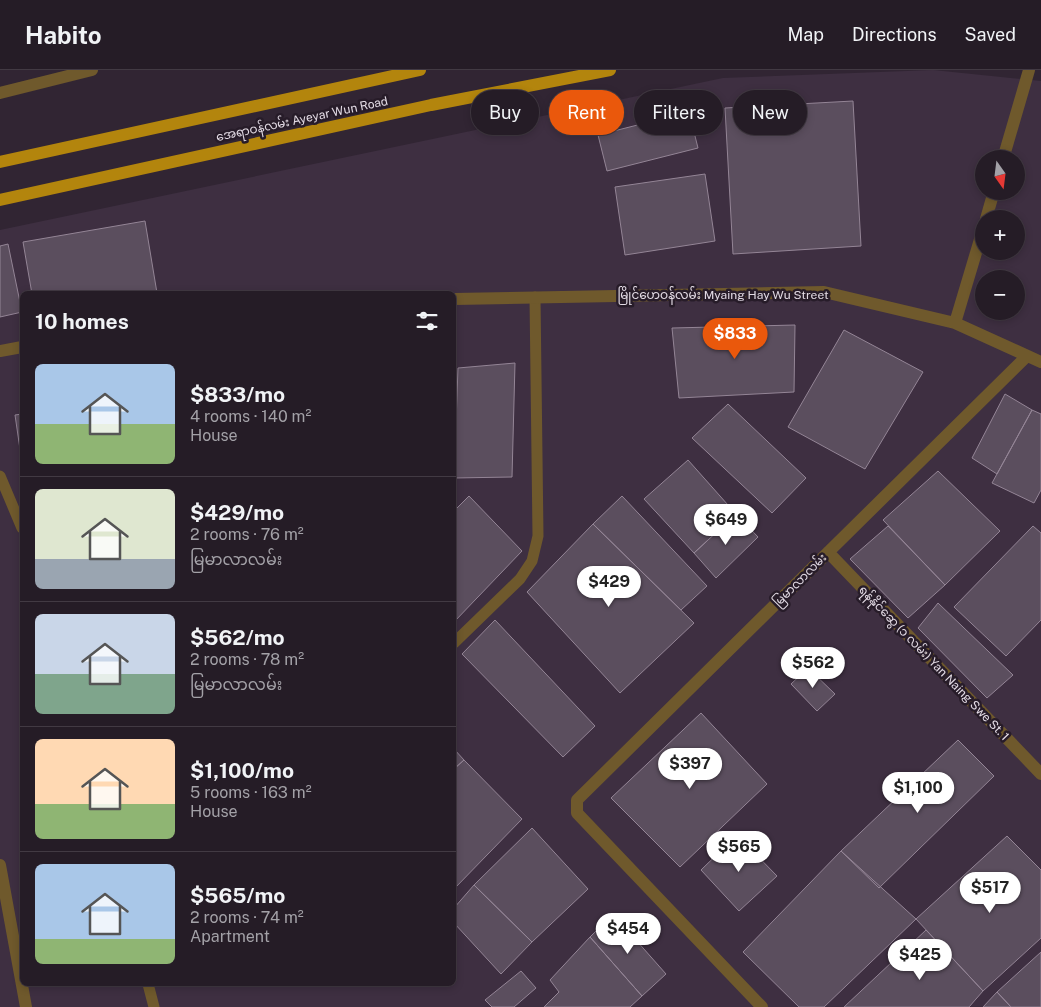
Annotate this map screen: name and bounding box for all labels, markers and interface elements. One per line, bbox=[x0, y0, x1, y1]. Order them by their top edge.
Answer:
text: Habito bbox=[25, 21, 101, 49]
text: Map bbox=[787, 24, 824, 45]
text: Directions bbox=[852, 24, 937, 45]
text: Saved bbox=[965, 24, 1016, 45]
chip: Buy bbox=[471, 90, 539, 135]
chip: Rent bbox=[549, 90, 624, 135]
chip: Filters bbox=[634, 90, 723, 135]
chip: New bbox=[733, 90, 807, 135]
street label: အေရာဝန်လမ်း Ayeyar Wun Road bbox=[214, 92, 390, 147]
north arrow bbox=[975, 150, 1025, 200]
map controls bbox=[975, 150, 1025, 320]
button: + bbox=[975, 210, 1025, 260]
button: − bbox=[975, 270, 1025, 320]
street label: မြိုင်ဟေဝန်လမ်း Myaing Hay Wu Street bbox=[617, 286, 829, 305]
icon: filters bbox=[413, 307, 441, 335]
text: 10 homes bbox=[35, 309, 129, 334]
pin: $833 bbox=[705, 318, 765, 360]
text: $833 bbox=[714, 324, 756, 343]
text: $833/mo bbox=[190, 382, 285, 407]
icon: home bbox=[75, 384, 135, 444]
text: 4 rooms · 140 m² bbox=[190, 407, 311, 426]
text: House bbox=[190, 426, 238, 445]
text: $429/mo bbox=[190, 500, 284, 525]
pin: $649 bbox=[696, 504, 756, 546]
icon: home bbox=[75, 509, 135, 569]
text: $649 bbox=[705, 510, 747, 529]
text: 2 rooms · 76 m² bbox=[190, 525, 304, 544]
street label: မြမာလာလမ်း bbox=[769, 549, 832, 612]
text: မြမာလာလမ်း bbox=[190, 550, 282, 569]
pin: $429 bbox=[579, 566, 639, 608]
text: $429 bbox=[588, 572, 630, 591]
street label: ရန်နိုင်ဆွေ (၁ လမ်း) Yan Naing Swe St. 1 bbox=[854, 581, 1013, 745]
text: $562/mo bbox=[190, 625, 285, 650]
icon: home bbox=[75, 634, 135, 694]
pin: $562 bbox=[783, 646, 843, 689]
text: 2 rooms · 78 m² bbox=[190, 650, 304, 669]
text: $562 bbox=[792, 653, 834, 672]
text: မြမာလာလမ်း bbox=[190, 675, 282, 694]
pin: $397 bbox=[660, 748, 720, 790]
text: $397 bbox=[669, 754, 711, 773]
text: $1,100/mo bbox=[190, 758, 294, 783]
icon: home bbox=[75, 759, 135, 819]
pin: $1,100 bbox=[877, 772, 959, 814]
text: $1,100 bbox=[893, 778, 943, 797]
text: 5 rooms · 163 m² bbox=[190, 783, 312, 802]
text: House bbox=[190, 802, 238, 821]
pin: $565 bbox=[709, 830, 769, 873]
text: $565 bbox=[717, 837, 761, 856]
pin: $517 bbox=[960, 872, 1020, 914]
text: $517 bbox=[971, 878, 1009, 897]
text: $565/mo bbox=[190, 883, 285, 908]
icon: home bbox=[75, 884, 135, 944]
text: 2 rooms · 74 m² bbox=[190, 908, 304, 927]
pin: $454 bbox=[598, 912, 658, 955]
text: $454 bbox=[607, 919, 649, 938]
text: Apartment bbox=[190, 927, 270, 946]
pin: $425 bbox=[890, 938, 950, 981]
text: $425 bbox=[899, 945, 941, 964]

